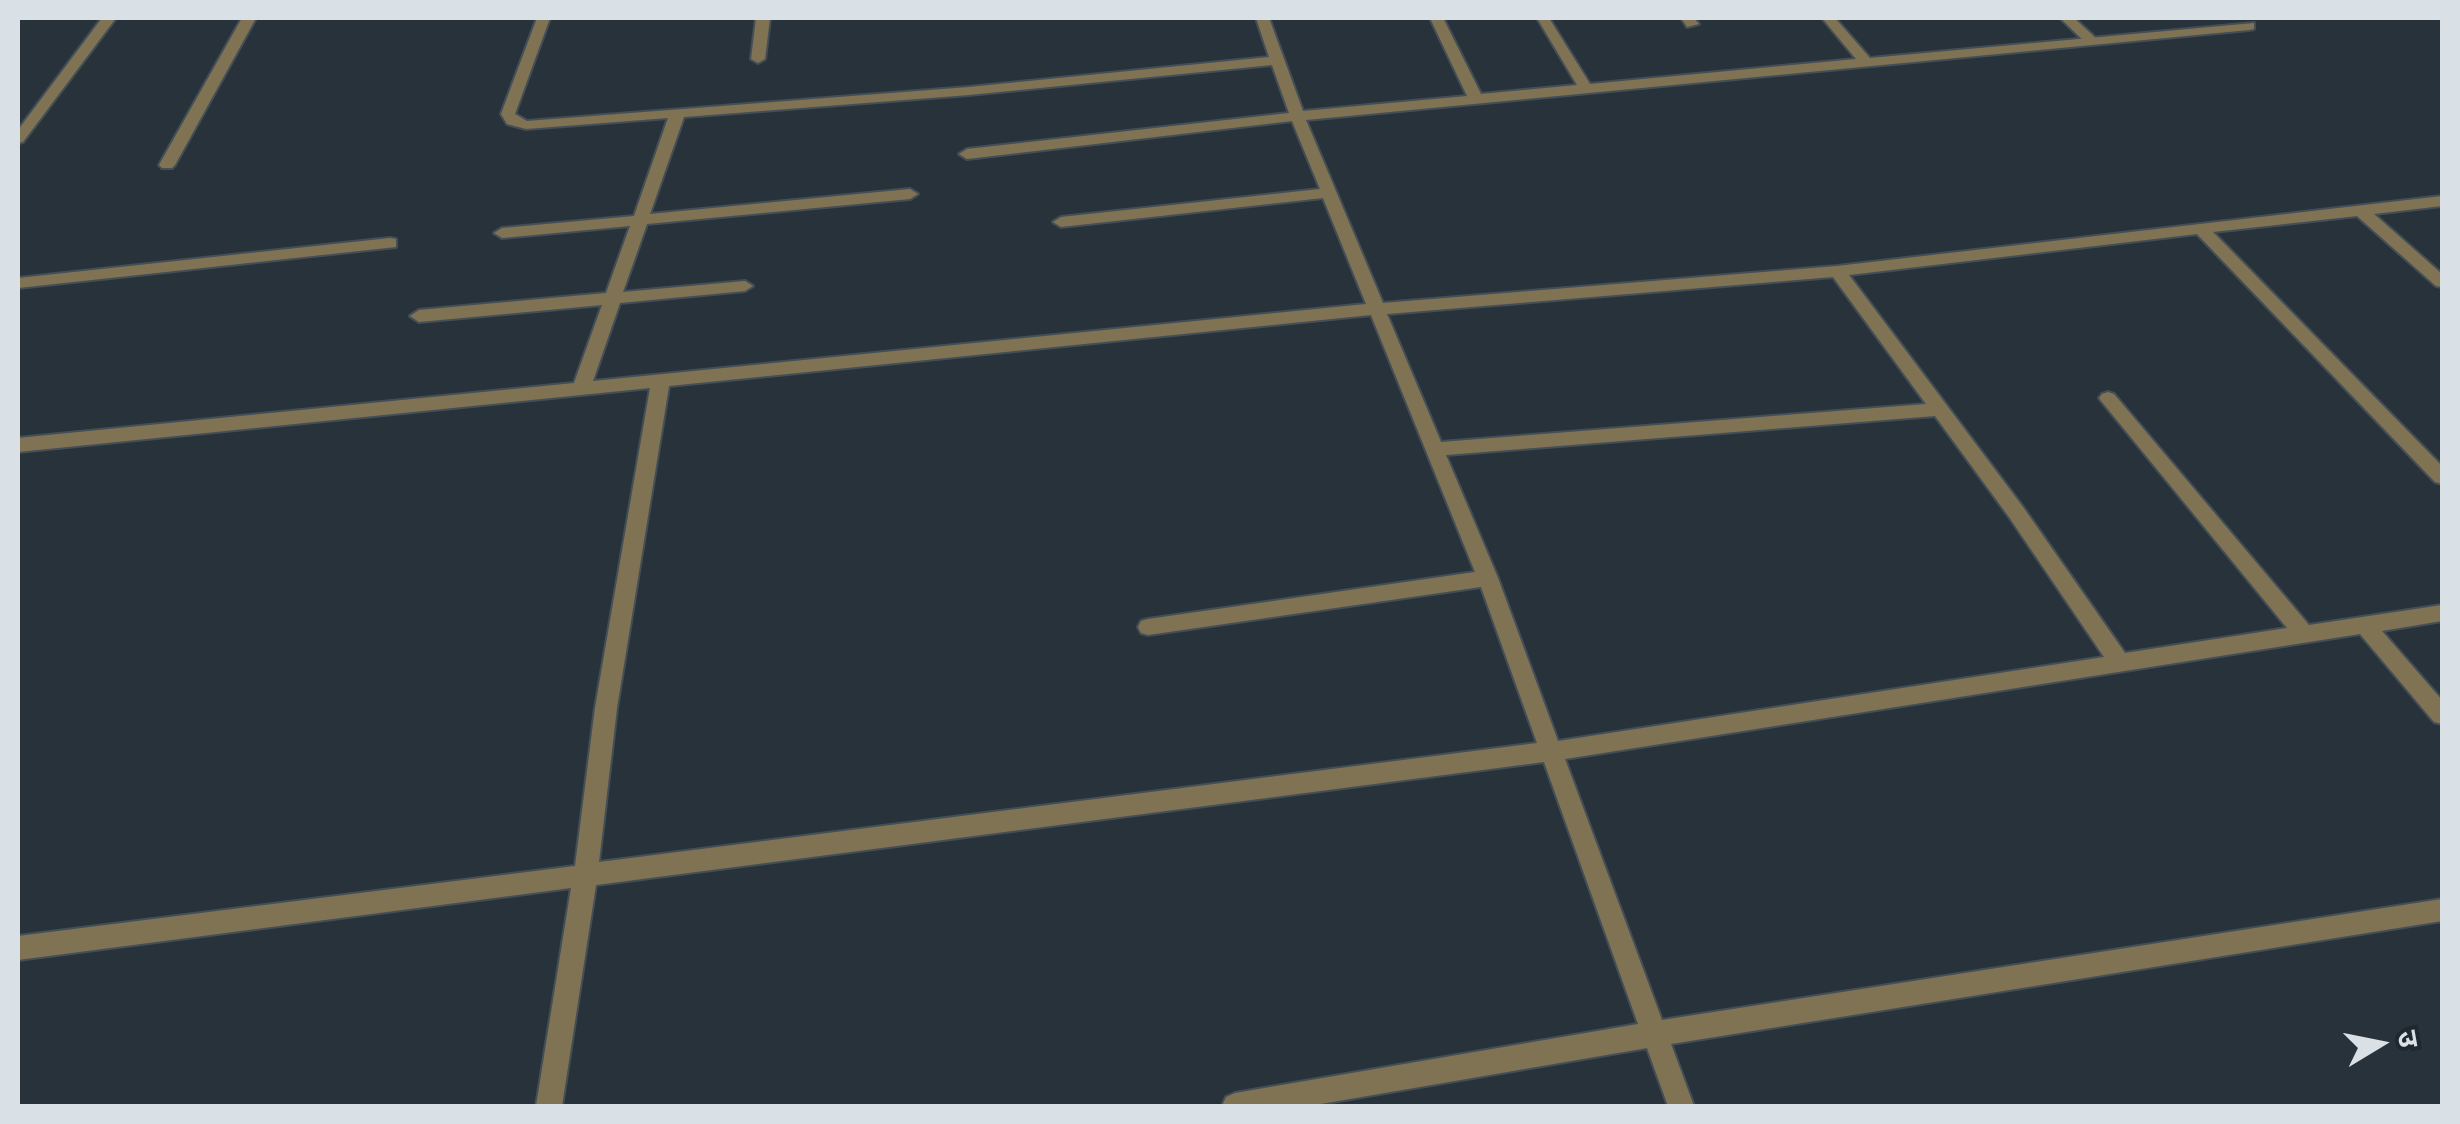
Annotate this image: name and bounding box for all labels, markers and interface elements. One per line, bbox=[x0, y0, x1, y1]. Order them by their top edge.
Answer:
north arrow bbox=[2330, 994, 2430, 1094]
text: उ bbox=[2389, 1027, 2430, 1050]

